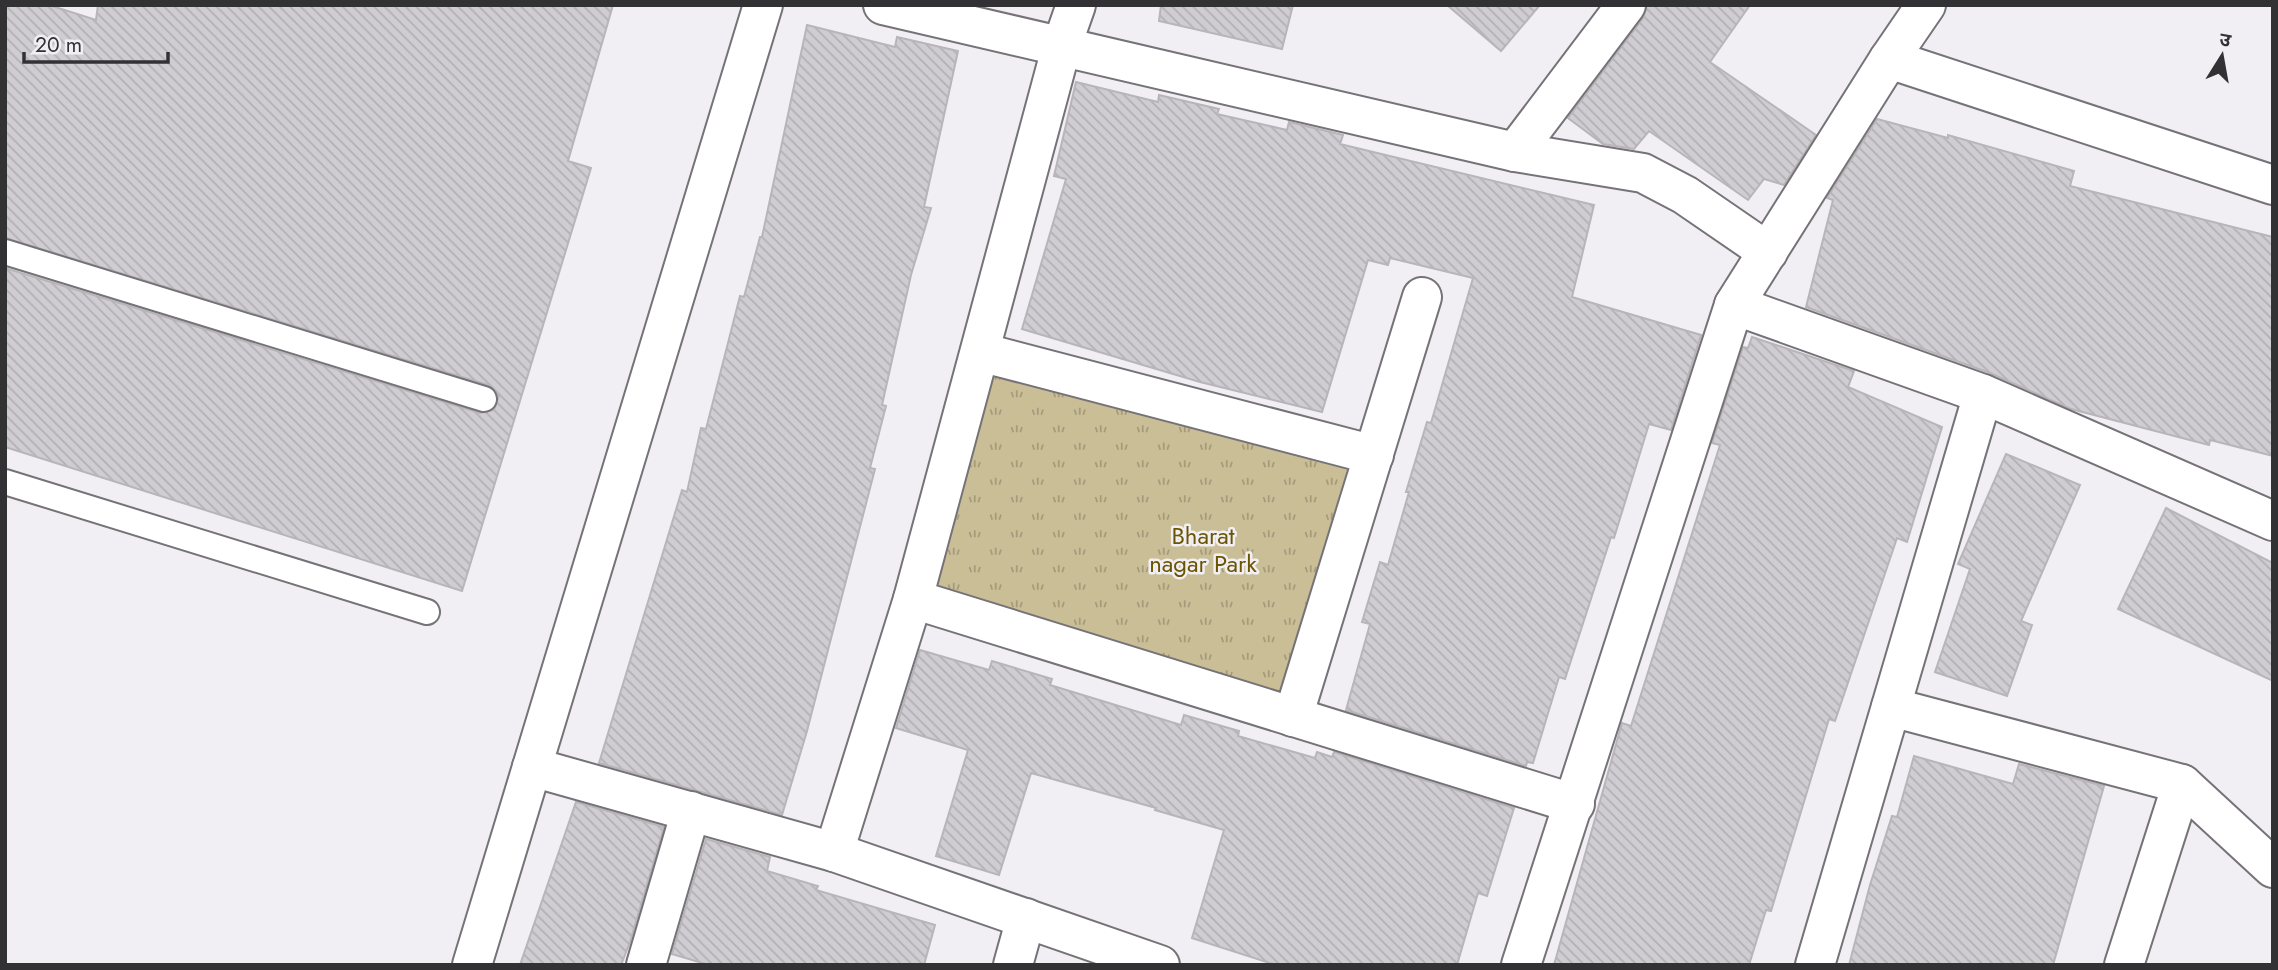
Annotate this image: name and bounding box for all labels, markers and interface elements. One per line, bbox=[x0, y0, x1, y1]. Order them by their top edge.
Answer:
scale bar bbox=[24, 21, 168, 65]
north arrow bbox=[2187, 21, 2257, 91]
text: उ bbox=[2217, 25, 2234, 54]
text: 20 m bbox=[35, 30, 82, 60]
park label: Bharat nagar Park bbox=[1149, 518, 1257, 581]

